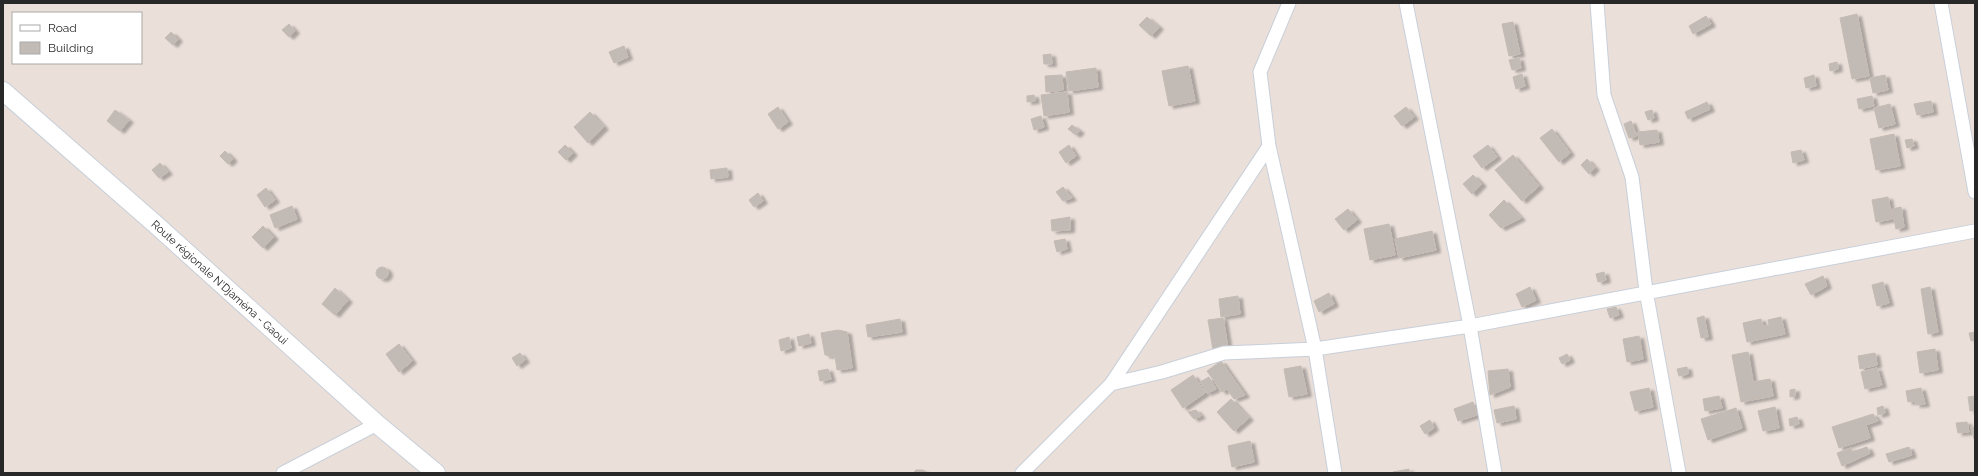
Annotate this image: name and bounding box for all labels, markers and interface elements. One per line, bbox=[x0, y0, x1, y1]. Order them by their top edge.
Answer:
legend bbox=[12, 12, 142, 64]
text: Road bbox=[48, 21, 77, 35]
text: Building bbox=[48, 41, 94, 55]
street label: Route régionale N'Djaména - Gaoui bbox=[149, 217, 291, 347]

